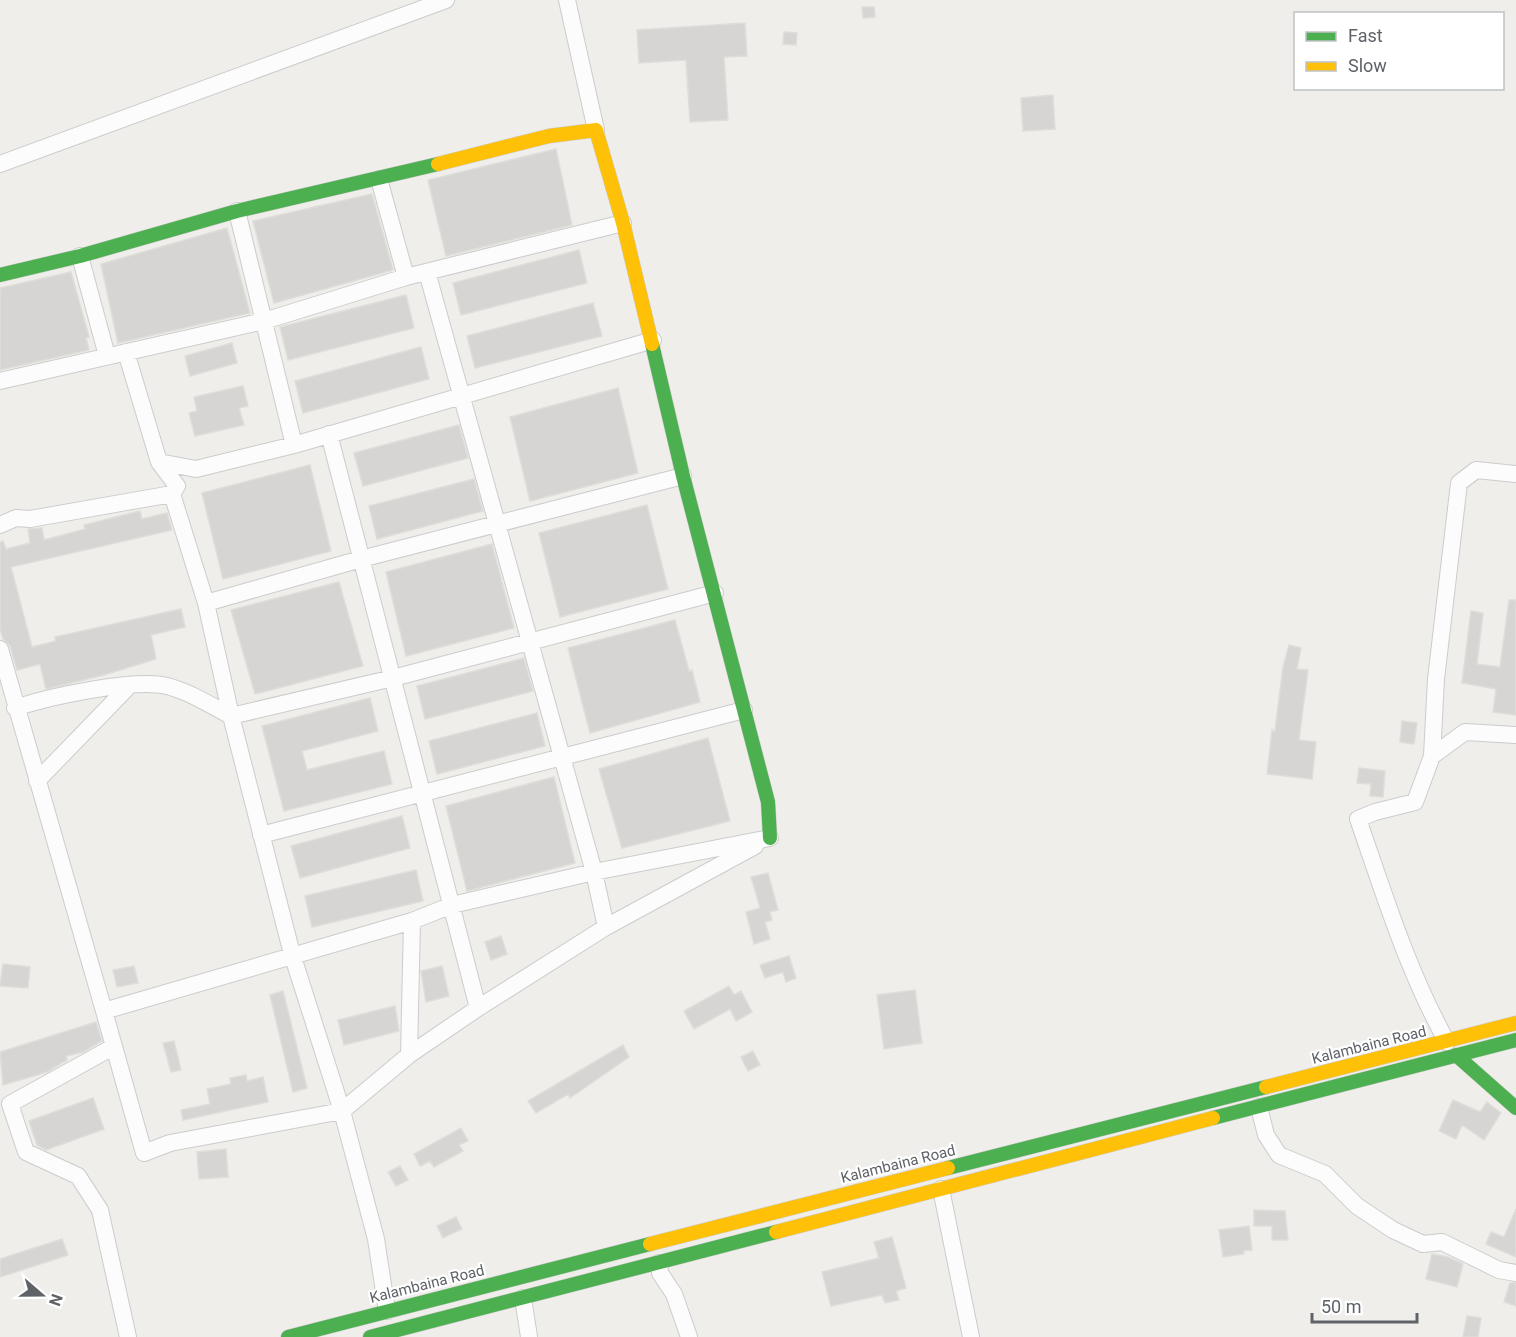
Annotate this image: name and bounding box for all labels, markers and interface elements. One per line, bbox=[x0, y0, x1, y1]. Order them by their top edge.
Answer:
legend bbox=[1294, 12, 1504, 90]
text: Fast bbox=[1348, 25, 1383, 46]
text: Slow bbox=[1348, 55, 1387, 76]
street label: Kalambaina Road bbox=[1310, 1022, 1428, 1068]
street label: Kalambaina Road bbox=[839, 1141, 957, 1187]
street label: Kalambaina Road bbox=[368, 1261, 486, 1307]
north arrow bbox=[12, 1265, 72, 1325]
scale bar bbox=[1312, 1286, 1417, 1324]
text: N bbox=[45, 1291, 66, 1309]
text: 50 m bbox=[1321, 1296, 1361, 1317]

